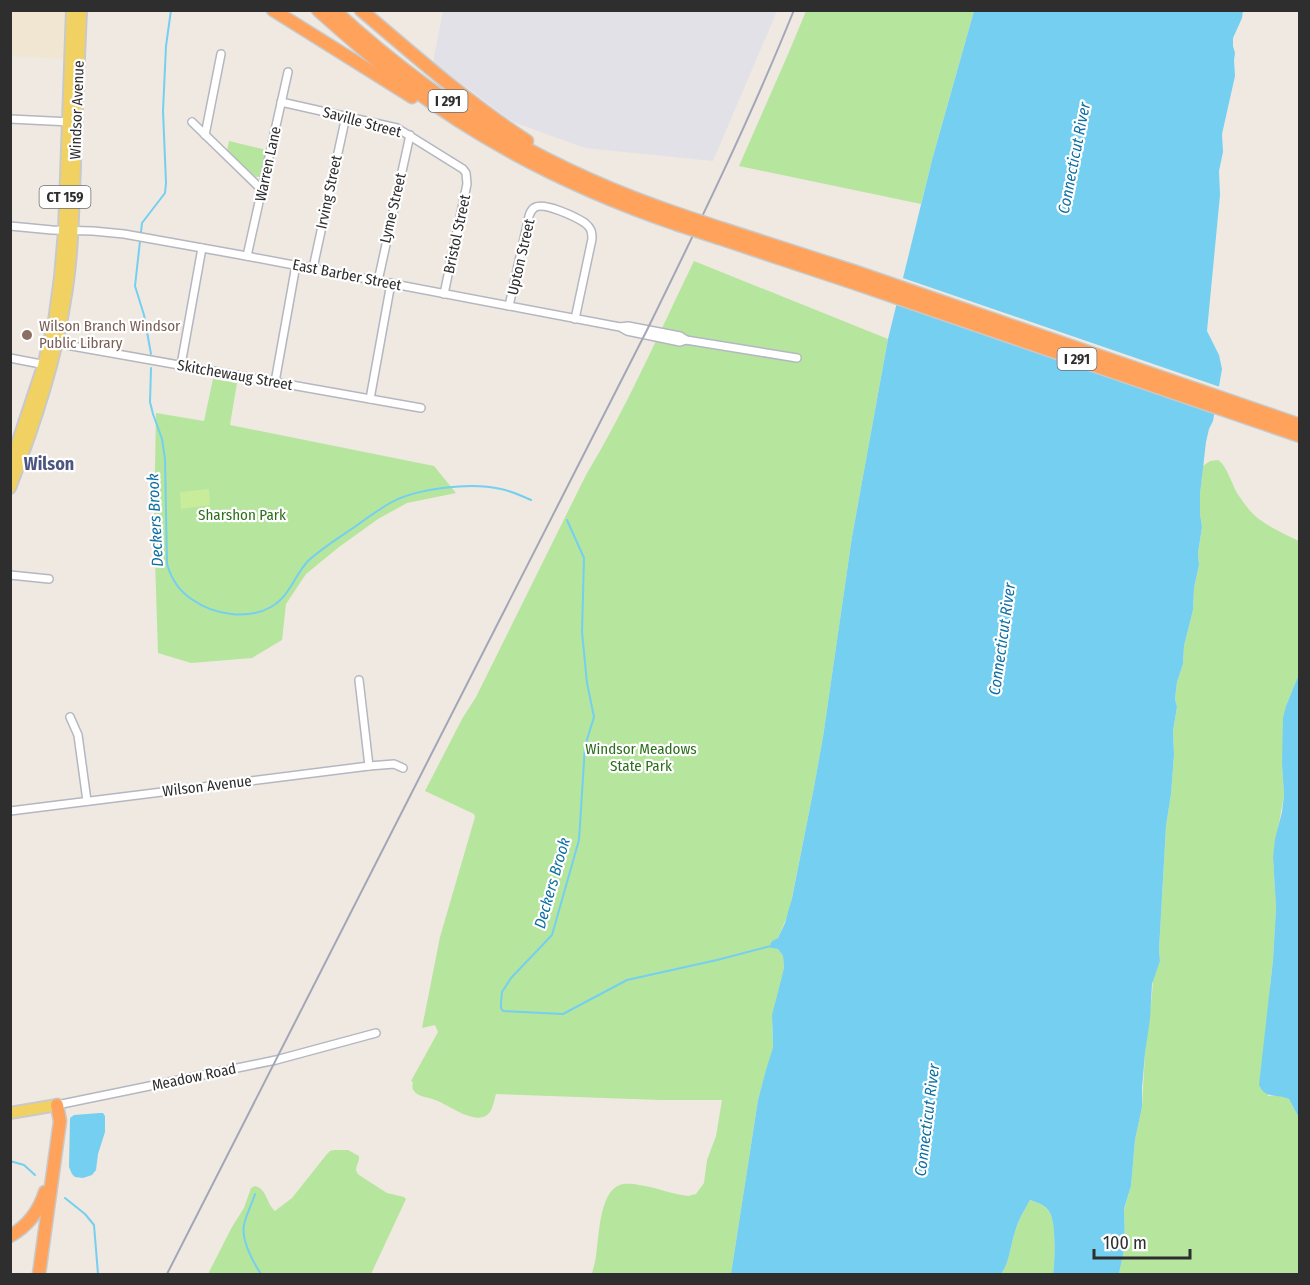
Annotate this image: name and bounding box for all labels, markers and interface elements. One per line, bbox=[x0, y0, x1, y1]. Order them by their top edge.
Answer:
street label: Windsor Avenue bbox=[66, 60, 88, 160]
road number: I 291 bbox=[428, 90, 468, 112]
water label: Connecticut River bbox=[1054, 100, 1094, 215]
street label: Saville Street bbox=[321, 103, 403, 141]
street label: Warren Lane bbox=[251, 125, 285, 203]
street label: Irving Street bbox=[312, 153, 346, 231]
street label: Lyme Street bbox=[376, 171, 410, 245]
road number: CT 159 bbox=[40, 186, 90, 208]
street label: Bristol Street bbox=[440, 193, 474, 275]
street label: Upton Street bbox=[503, 217, 539, 297]
street label: East Barber Street bbox=[291, 256, 403, 294]
place label: Wilson Branch Windsor Public Library bbox=[39, 317, 181, 352]
marker: Wilson Branch Windsor Public Library bbox=[20, 328, 34, 342]
road number: I 291 bbox=[1058, 348, 1096, 370]
street label: Skitchewaug Street bbox=[176, 356, 294, 394]
district label: Wilson bbox=[24, 453, 74, 475]
water label: Deckers Brook bbox=[143, 473, 167, 567]
park label: Sharshon Park bbox=[198, 506, 286, 524]
water label: Connecticut River bbox=[985, 581, 1019, 696]
park label: Windsor Meadows State Park bbox=[585, 740, 697, 775]
street label: Wilson Avenue bbox=[161, 772, 253, 800]
water label: Deckers Brook bbox=[530, 835, 574, 931]
street label: Meadow Road bbox=[150, 1059, 238, 1095]
water label: Connecticut River bbox=[911, 1062, 943, 1177]
scale bar bbox=[1094, 1222, 1190, 1260]
text: 100 m bbox=[1103, 1232, 1147, 1254]

